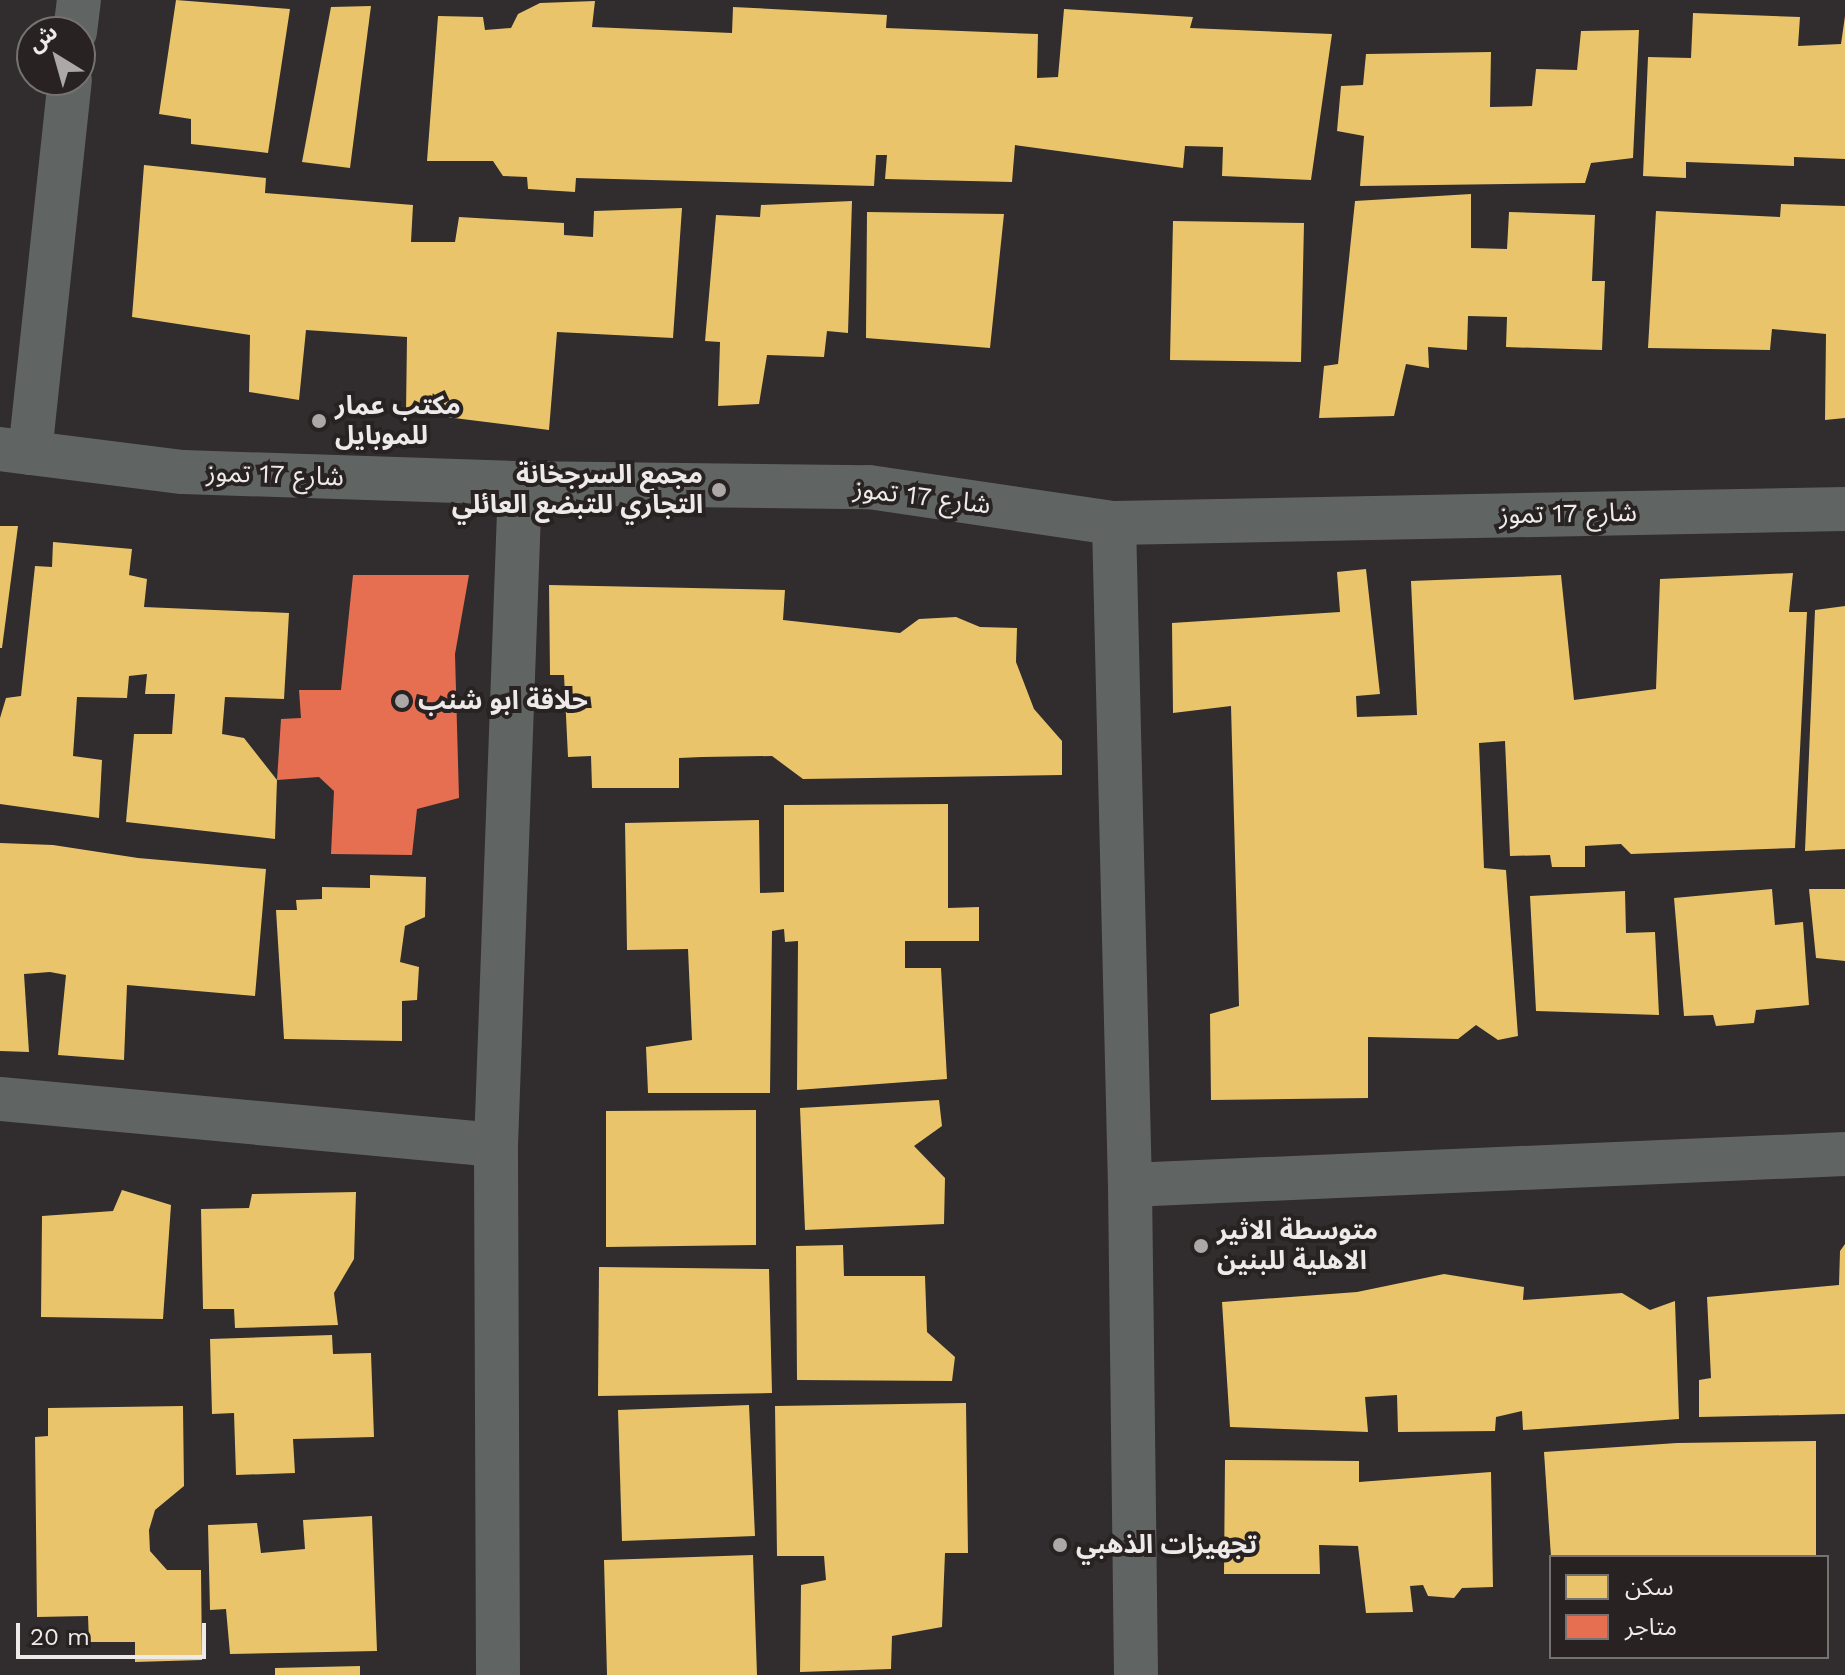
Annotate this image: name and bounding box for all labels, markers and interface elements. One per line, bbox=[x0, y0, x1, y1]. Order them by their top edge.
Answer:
north arrow bbox=[16, 16, 96, 96]
text: ش bbox=[23, 19, 62, 57]
place label: مكتب عمار للموبايل bbox=[335, 390, 461, 452]
marker: مكتب عمار للموبايل bbox=[310, 412, 328, 430]
street label: شارع 17 تموز bbox=[206, 457, 344, 493]
place label: مجمع السرجخانة التجاري للتبضع العائلي bbox=[452, 459, 703, 520]
street label: شارع 17 تموز bbox=[852, 473, 992, 521]
marker: مجمع السرجخانة التجاري للتبضع العائلي bbox=[710, 481, 728, 499]
street label: شارع 17 تموز bbox=[1499, 497, 1637, 531]
place label: حلاقة ابو شنب bbox=[418, 685, 588, 717]
marker: حلاقة ابو شنب bbox=[393, 692, 411, 710]
place label: متوسطة الاثير الاهلية للبنين bbox=[1217, 1215, 1378, 1276]
marker: متوسطة الاثير الاهلية للبنين bbox=[1192, 1237, 1210, 1255]
place label: تجهيزات الذهبي bbox=[1076, 1529, 1257, 1561]
marker: تجهيزات الذهبي bbox=[1051, 1536, 1069, 1554]
legend bbox=[1549, 1555, 1829, 1659]
text: سكن bbox=[1625, 1573, 1674, 1601]
scale bar bbox=[20, 1607, 210, 1657]
text: متاجر bbox=[1625, 1613, 1677, 1641]
text: 20 m bbox=[30, 1623, 90, 1651]

